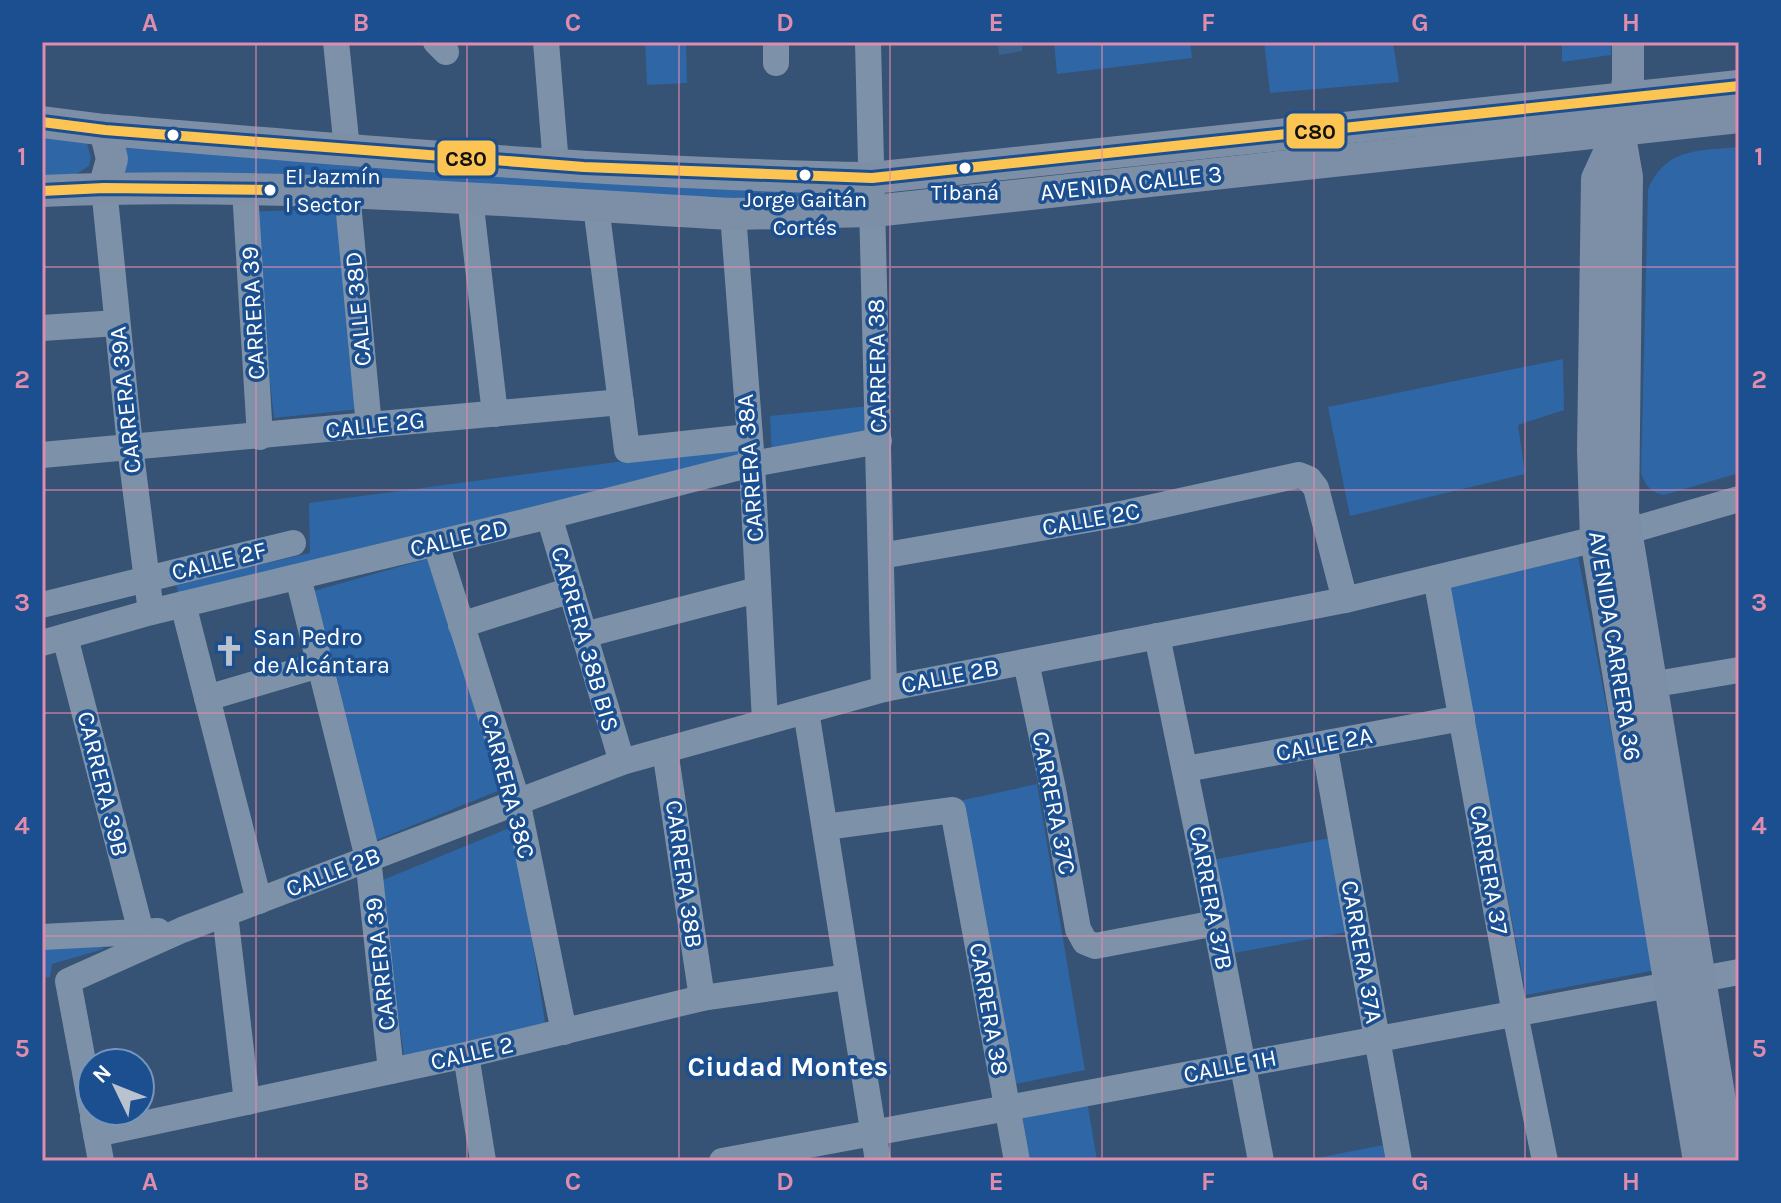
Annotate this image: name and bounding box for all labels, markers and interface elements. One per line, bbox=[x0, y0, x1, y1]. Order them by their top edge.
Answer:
text: A bbox=[142, 7, 158, 38]
text: B bbox=[353, 7, 369, 38]
text: C bbox=[565, 7, 581, 38]
text: D bbox=[776, 7, 794, 38]
text: E bbox=[988, 7, 1004, 38]
text: F bbox=[1201, 7, 1215, 38]
text: G bbox=[1411, 7, 1429, 38]
text: H bbox=[1622, 7, 1640, 38]
line badge: C80 bbox=[1285, 112, 1346, 150]
text: C80 bbox=[1294, 119, 1336, 145]
unlabelled marker bbox=[165, 127, 181, 143]
line badge: C80 bbox=[436, 139, 497, 177]
text: 1 bbox=[17, 141, 27, 172]
text: 1 bbox=[1754, 141, 1764, 172]
text: C80 bbox=[445, 146, 487, 172]
marker: Tibaná bbox=[957, 160, 973, 176]
street label: AVENIDA CALLE 3 bbox=[1039, 160, 1223, 206]
place label: El Jazmín I Sector bbox=[285, 164, 381, 218]
marker: Jorge Gaitán Cortés bbox=[797, 167, 813, 183]
place label: Tibaná bbox=[931, 180, 999, 206]
marker: El Jazmín I Sector bbox=[262, 182, 278, 198]
place label: Jorge Gaitán Cortés bbox=[743, 187, 867, 241]
street label: CARRERA 39 bbox=[236, 246, 270, 380]
street label: CALLE 38D bbox=[339, 251, 377, 367]
street label: CARRERA 38 bbox=[862, 299, 892, 433]
street label: CARRERA 39A bbox=[103, 325, 147, 475]
text: 2 bbox=[14, 364, 30, 395]
text: 2 bbox=[1751, 364, 1767, 395]
street label: CARRERA 38A bbox=[731, 393, 769, 543]
street label: CALLE 2G bbox=[324, 406, 426, 444]
street label: CALLE 2C bbox=[1040, 497, 1142, 541]
street label: CALLE 2D bbox=[407, 513, 511, 563]
street label: AVENIDA CARRERA 36 bbox=[1583, 529, 1647, 763]
street label: CALLE 2F bbox=[169, 536, 269, 586]
street label: CARRERA 38B BIS bbox=[545, 543, 625, 735]
text: 3 bbox=[14, 587, 30, 618]
text: 3 bbox=[1751, 587, 1767, 618]
place label: San Pedro de Alcántara bbox=[253, 623, 390, 679]
church icon: San Pedro de Alcántara bbox=[212, 634, 246, 668]
street label: CALLE 2B bbox=[899, 653, 1001, 699]
street label: CARRERA 39B bbox=[71, 709, 135, 859]
street label: CARRERA 38C bbox=[475, 710, 541, 862]
street label: CALLE 2A bbox=[1273, 721, 1375, 767]
street label: CARRERA 37C bbox=[1026, 729, 1082, 877]
street label: CARRERA 38B bbox=[660, 798, 708, 950]
street label: CARRERA 37 bbox=[1464, 803, 1514, 937]
text: 4 bbox=[14, 810, 30, 841]
text: 4 bbox=[1751, 810, 1767, 841]
street label: CARRERA 37B bbox=[1183, 824, 1239, 972]
street label: CALLE 2B bbox=[282, 841, 384, 903]
street label: CARRERA 37A bbox=[1336, 878, 1388, 1026]
street label: CARRERA 39 bbox=[359, 896, 401, 1032]
street label: CARRERA 38 bbox=[964, 940, 1014, 1078]
street label: CALLE 2 bbox=[428, 1030, 516, 1076]
text: 5 bbox=[14, 1033, 30, 1064]
text: 5 bbox=[1751, 1033, 1767, 1064]
street label: CALLE 1H bbox=[1181, 1043, 1279, 1089]
north arrow bbox=[76, 1047, 156, 1127]
district label: Ciudad Montes bbox=[688, 1050, 888, 1083]
text: N bbox=[87, 1059, 117, 1089]
text: A bbox=[142, 1166, 158, 1197]
text: B bbox=[353, 1166, 369, 1197]
text: C bbox=[565, 1166, 581, 1197]
text: D bbox=[776, 1166, 794, 1197]
text: E bbox=[988, 1166, 1004, 1197]
text: F bbox=[1201, 1166, 1215, 1197]
text: G bbox=[1411, 1166, 1429, 1197]
text: H bbox=[1622, 1166, 1640, 1197]

